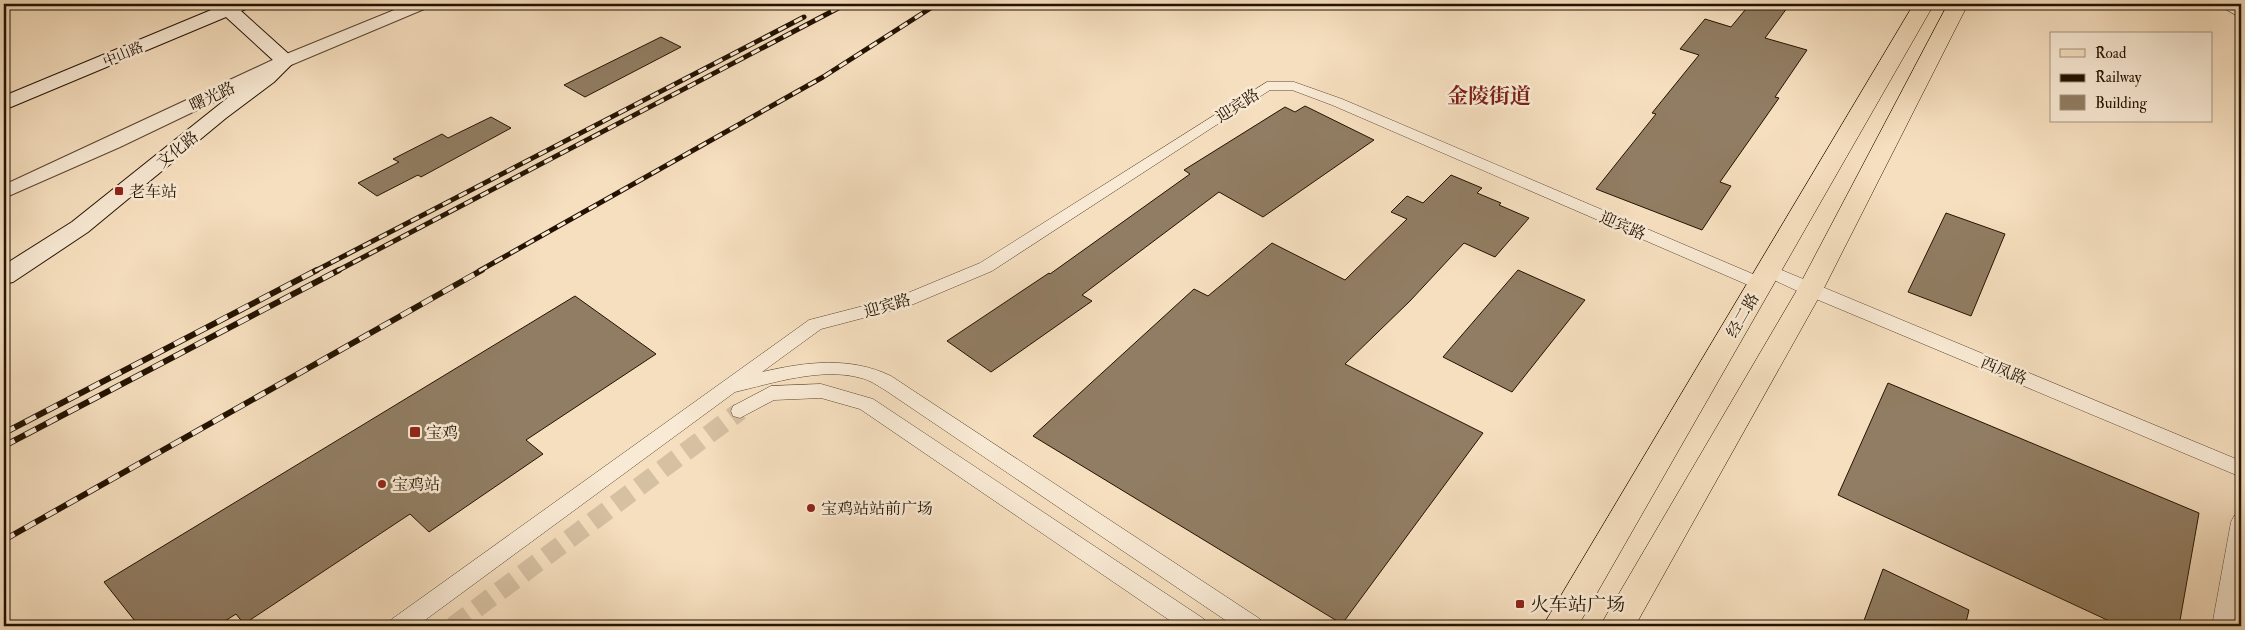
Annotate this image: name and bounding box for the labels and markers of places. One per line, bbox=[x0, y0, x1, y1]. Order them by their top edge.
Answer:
place label: 老车站 bbox=[129, 182, 177, 202]
marker: 老车站 bbox=[113, 185, 125, 197]
place label: 宝鸡 bbox=[426, 423, 458, 443]
marker: 宝鸡 bbox=[408, 425, 422, 439]
place label: 宝鸡站 bbox=[392, 475, 440, 495]
marker: 宝鸡站 bbox=[376, 478, 388, 490]
place label: 宝鸡站站前广场 bbox=[821, 499, 933, 519]
marker: 宝鸡站站前广场 bbox=[805, 502, 817, 514]
place label: 火车站广场 bbox=[1530, 593, 1625, 617]
marker: 火车站广场 bbox=[1514, 598, 1526, 610]

